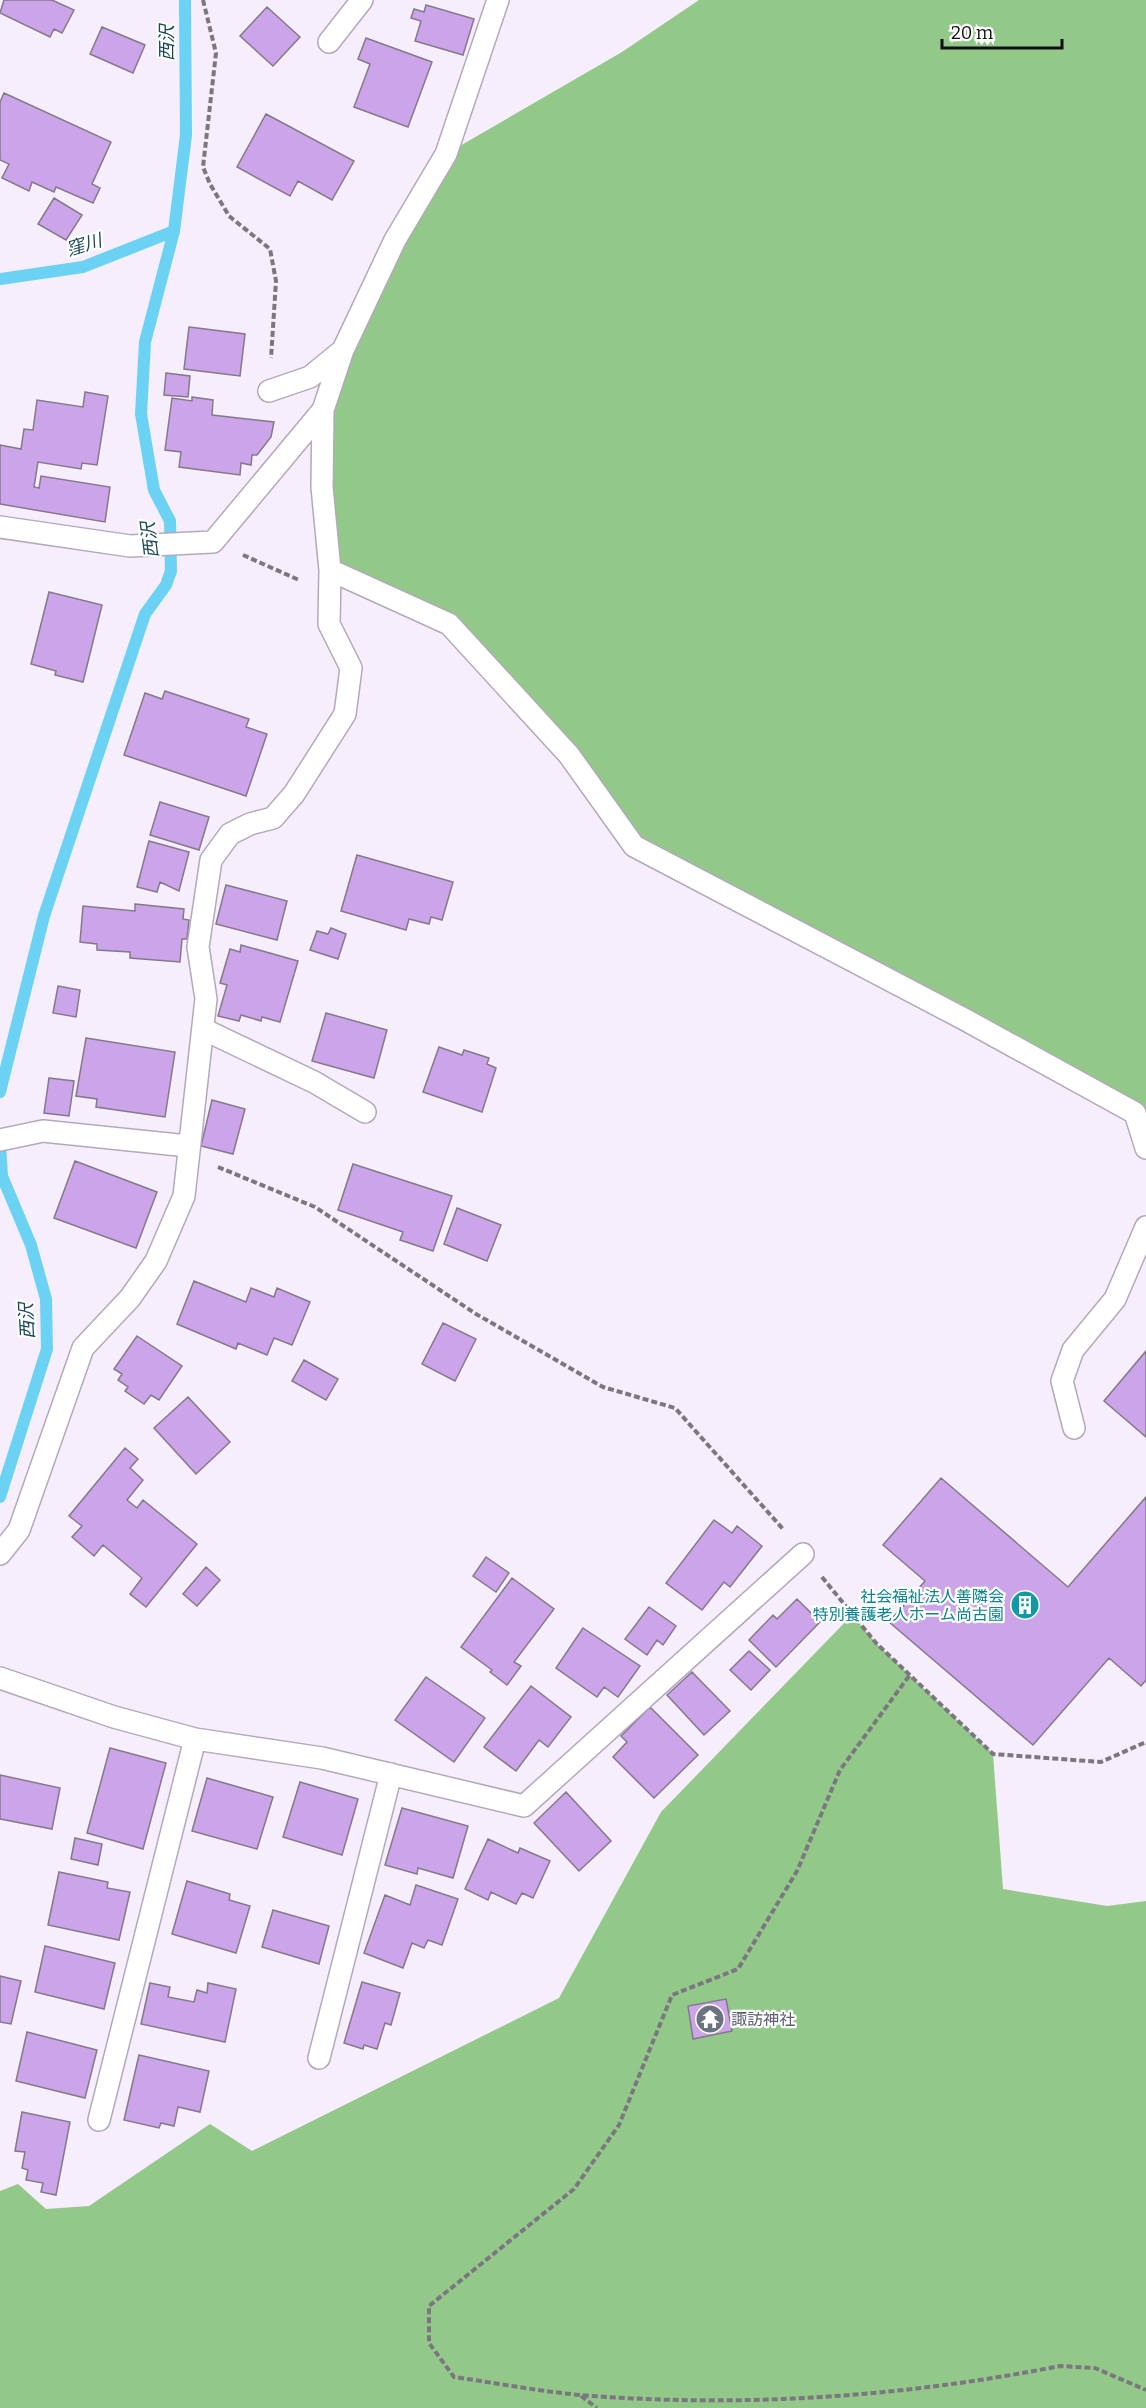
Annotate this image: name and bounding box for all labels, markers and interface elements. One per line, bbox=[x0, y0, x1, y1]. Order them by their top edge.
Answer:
scale bar bbox=[942, 12, 1062, 50]
text: 20 m bbox=[951, 22, 993, 44]
water label: 西沢 bbox=[156, 23, 178, 61]
water label: 窪川 bbox=[64, 229, 106, 261]
water label: 西沢 bbox=[137, 519, 163, 559]
water label: 西沢 bbox=[15, 1300, 39, 1340]
place label: 社会福祉法人善隣会 特別養護老人ホーム尚古園 bbox=[812, 1587, 1004, 1624]
building icon: 社会福祉法人善隣会 特別養護老人ホーム尚古園 bbox=[1009, 1589, 1041, 1621]
temple icon: 諏訪神社 bbox=[694, 2003, 726, 2035]
place label: 諏訪神社 bbox=[731, 2010, 795, 2029]

